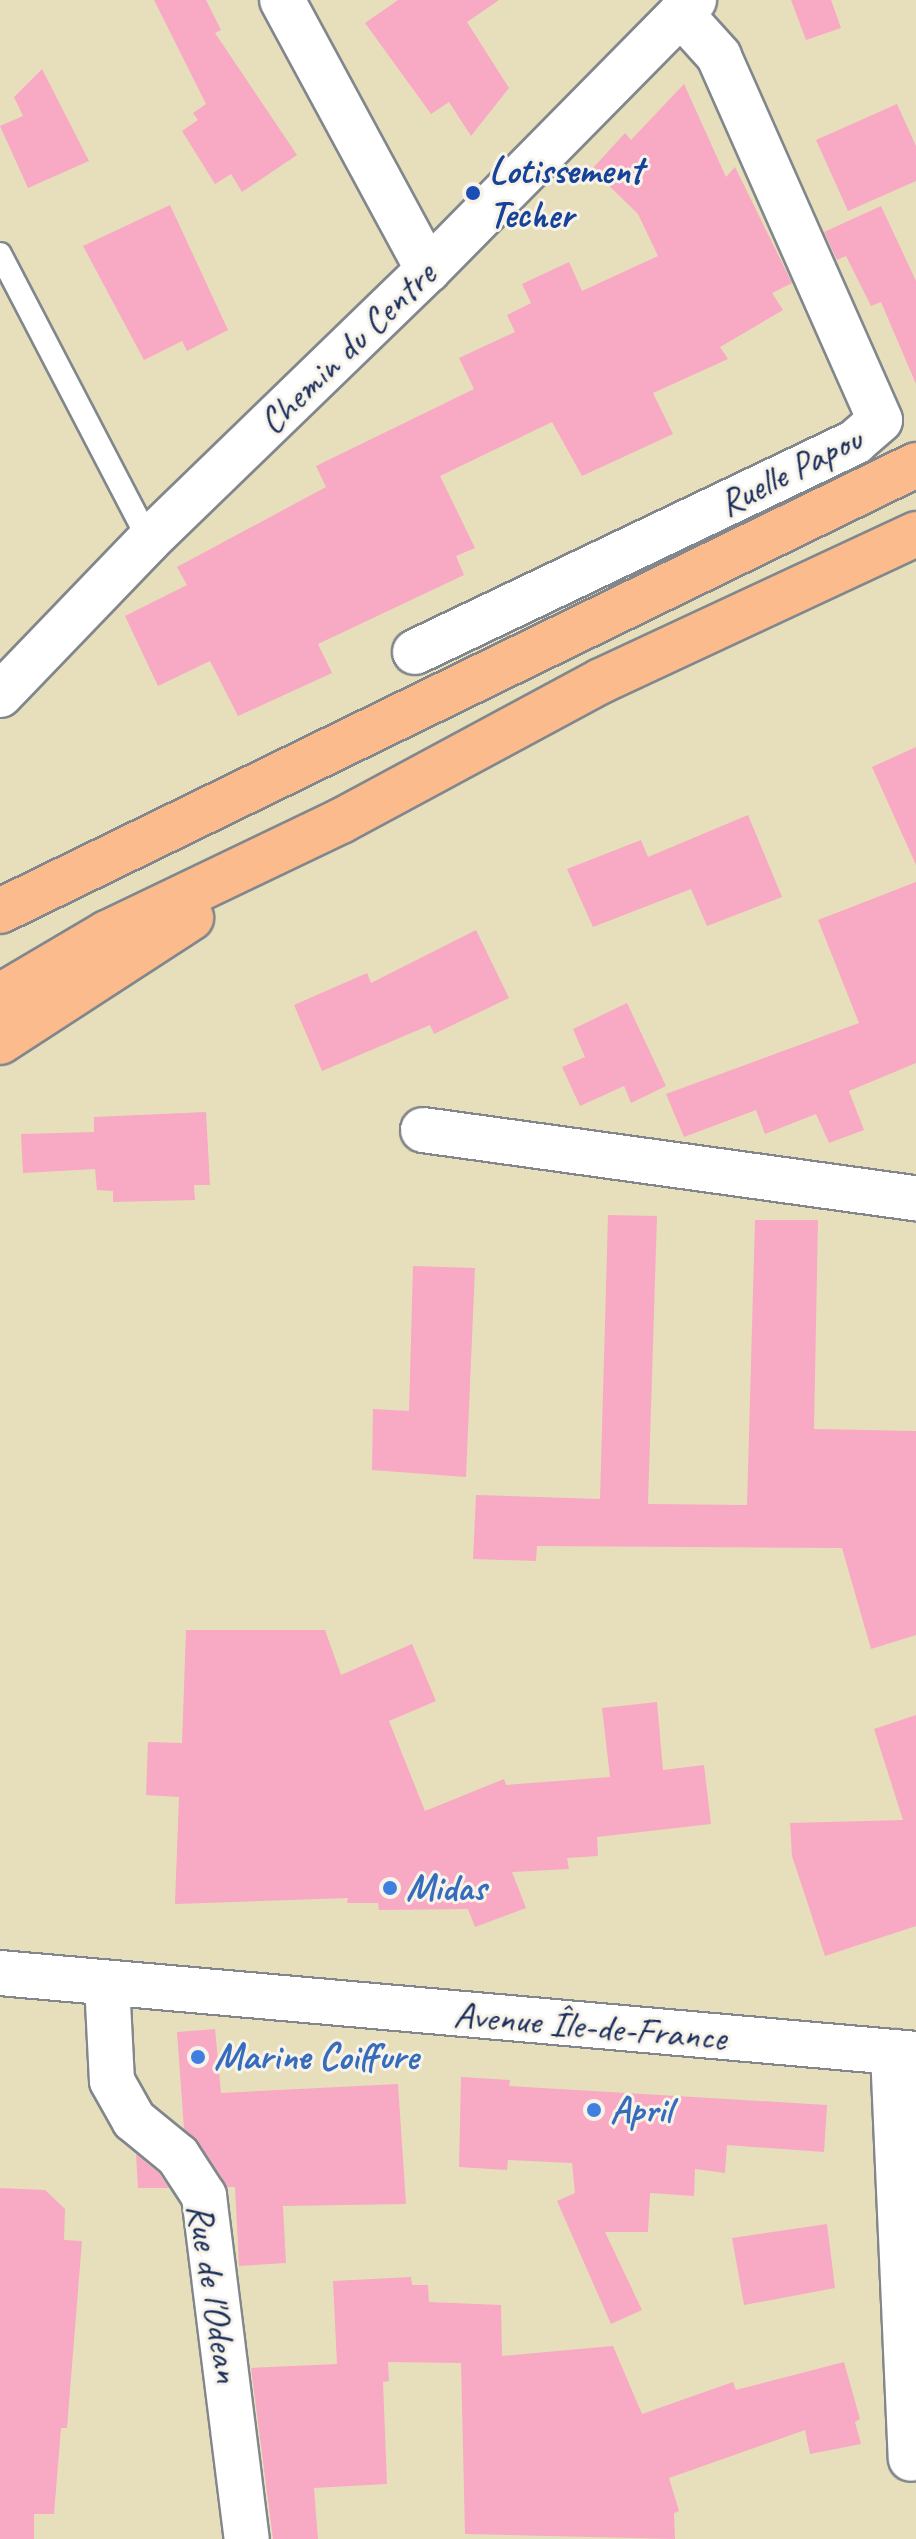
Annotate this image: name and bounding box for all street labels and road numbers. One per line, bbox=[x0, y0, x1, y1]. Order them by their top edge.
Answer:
street label: Chemin du Centre bbox=[249, 252, 445, 444]
street label: Ruelle Papou bbox=[711, 416, 869, 526]
street label: Avenue Île-de-France bbox=[452, 1991, 728, 2061]
street label: Rue de l'Odean bbox=[177, 2200, 251, 2386]

